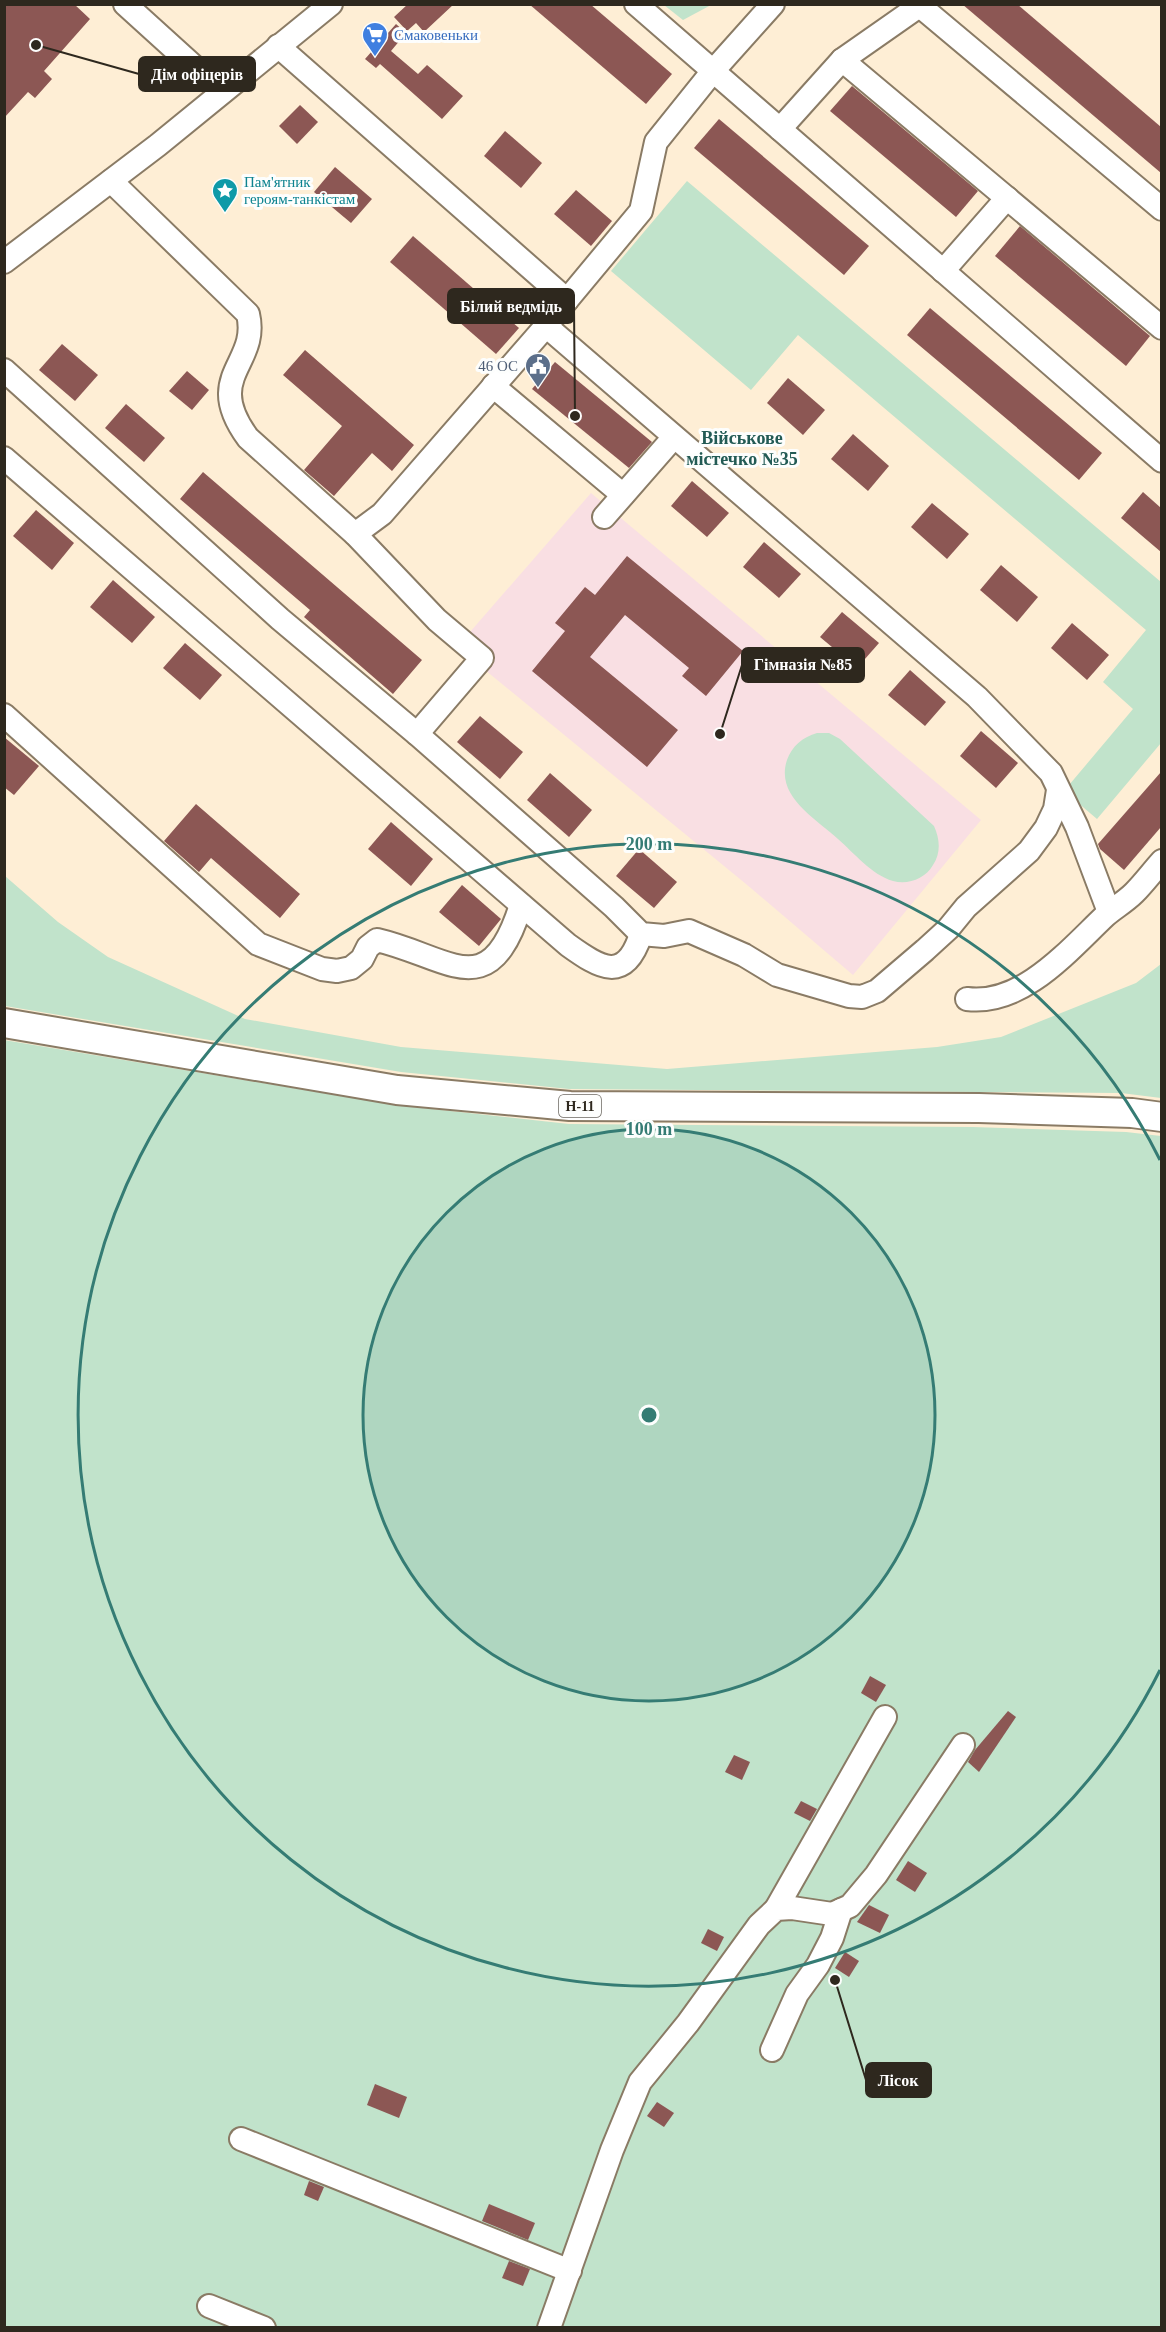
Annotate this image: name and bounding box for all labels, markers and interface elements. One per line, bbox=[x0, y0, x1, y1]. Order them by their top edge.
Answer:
supermarket icon: Смаковеньки bbox=[360, 20, 390, 58]
place label: Смаковеньки bbox=[394, 27, 478, 43]
callout: Дім офіцерів bbox=[139, 57, 255, 91]
text: Дім офіцерів bbox=[151, 66, 243, 84]
place label: Пам'ятник героям-танкістам bbox=[244, 174, 356, 207]
place icon: Пам'ятник героям-танкістам bbox=[210, 176, 240, 214]
callout: Білий ведмідь bbox=[448, 289, 574, 323]
text: Білий ведмідь bbox=[460, 298, 563, 315]
public building icon: 46 ОС bbox=[523, 351, 553, 389]
place label: 46 ОС bbox=[478, 358, 518, 374]
district label: Військове містечко №35 bbox=[686, 428, 798, 469]
callout: Гімназія №85 bbox=[742, 648, 864, 682]
text: Гімназія №85 bbox=[754, 656, 852, 673]
text: 200 m bbox=[626, 834, 672, 854]
road number: Н-11 bbox=[559, 1095, 601, 1117]
text: 100 m bbox=[626, 1119, 672, 1139]
centre of rings bbox=[639, 1405, 659, 1425]
callout: Лісок bbox=[866, 2063, 931, 2097]
text: Лісок bbox=[878, 2072, 919, 2089]

